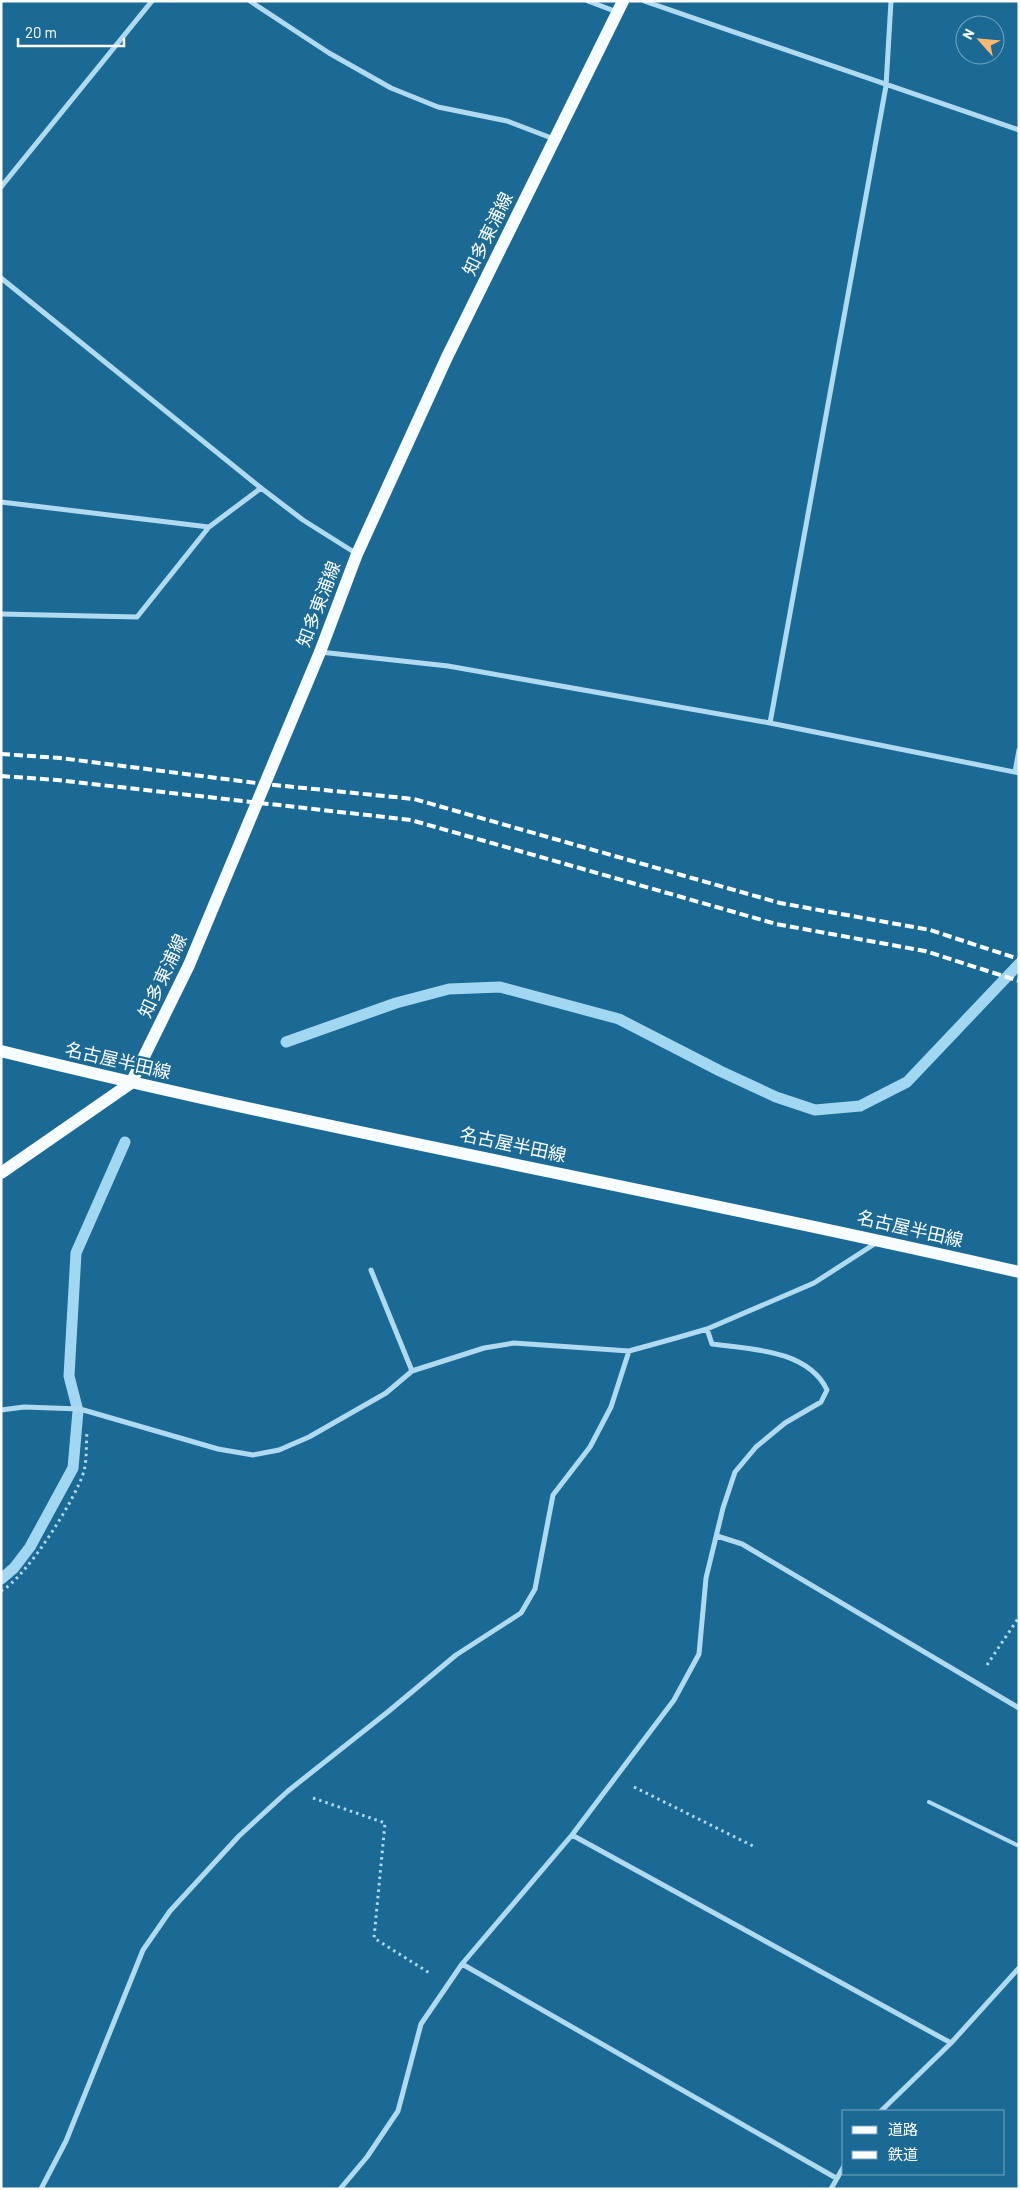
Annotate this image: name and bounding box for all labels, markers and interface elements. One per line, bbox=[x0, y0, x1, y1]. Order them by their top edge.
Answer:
scale bar bbox=[18, 15, 124, 47]
north arrow bbox=[955, 15, 1005, 65]
text: 20 m bbox=[25, 23, 57, 41]
text: N bbox=[958, 26, 978, 42]
street label: 知多東浦線 bbox=[457, 188, 517, 279]
street label: 知多東浦線 bbox=[292, 558, 344, 650]
street label: 知多東浦線 bbox=[133, 930, 191, 1021]
street label: 名古屋半田線 bbox=[63, 1037, 173, 1083]
street label: 名古屋半田線 bbox=[458, 1122, 568, 1166]
street label: 名古屋半田線 bbox=[855, 1205, 965, 1251]
legend bbox=[842, 2110, 1005, 2175]
text: 道路 bbox=[888, 2120, 918, 2138]
text: 鉄道 bbox=[888, 2145, 918, 2163]

